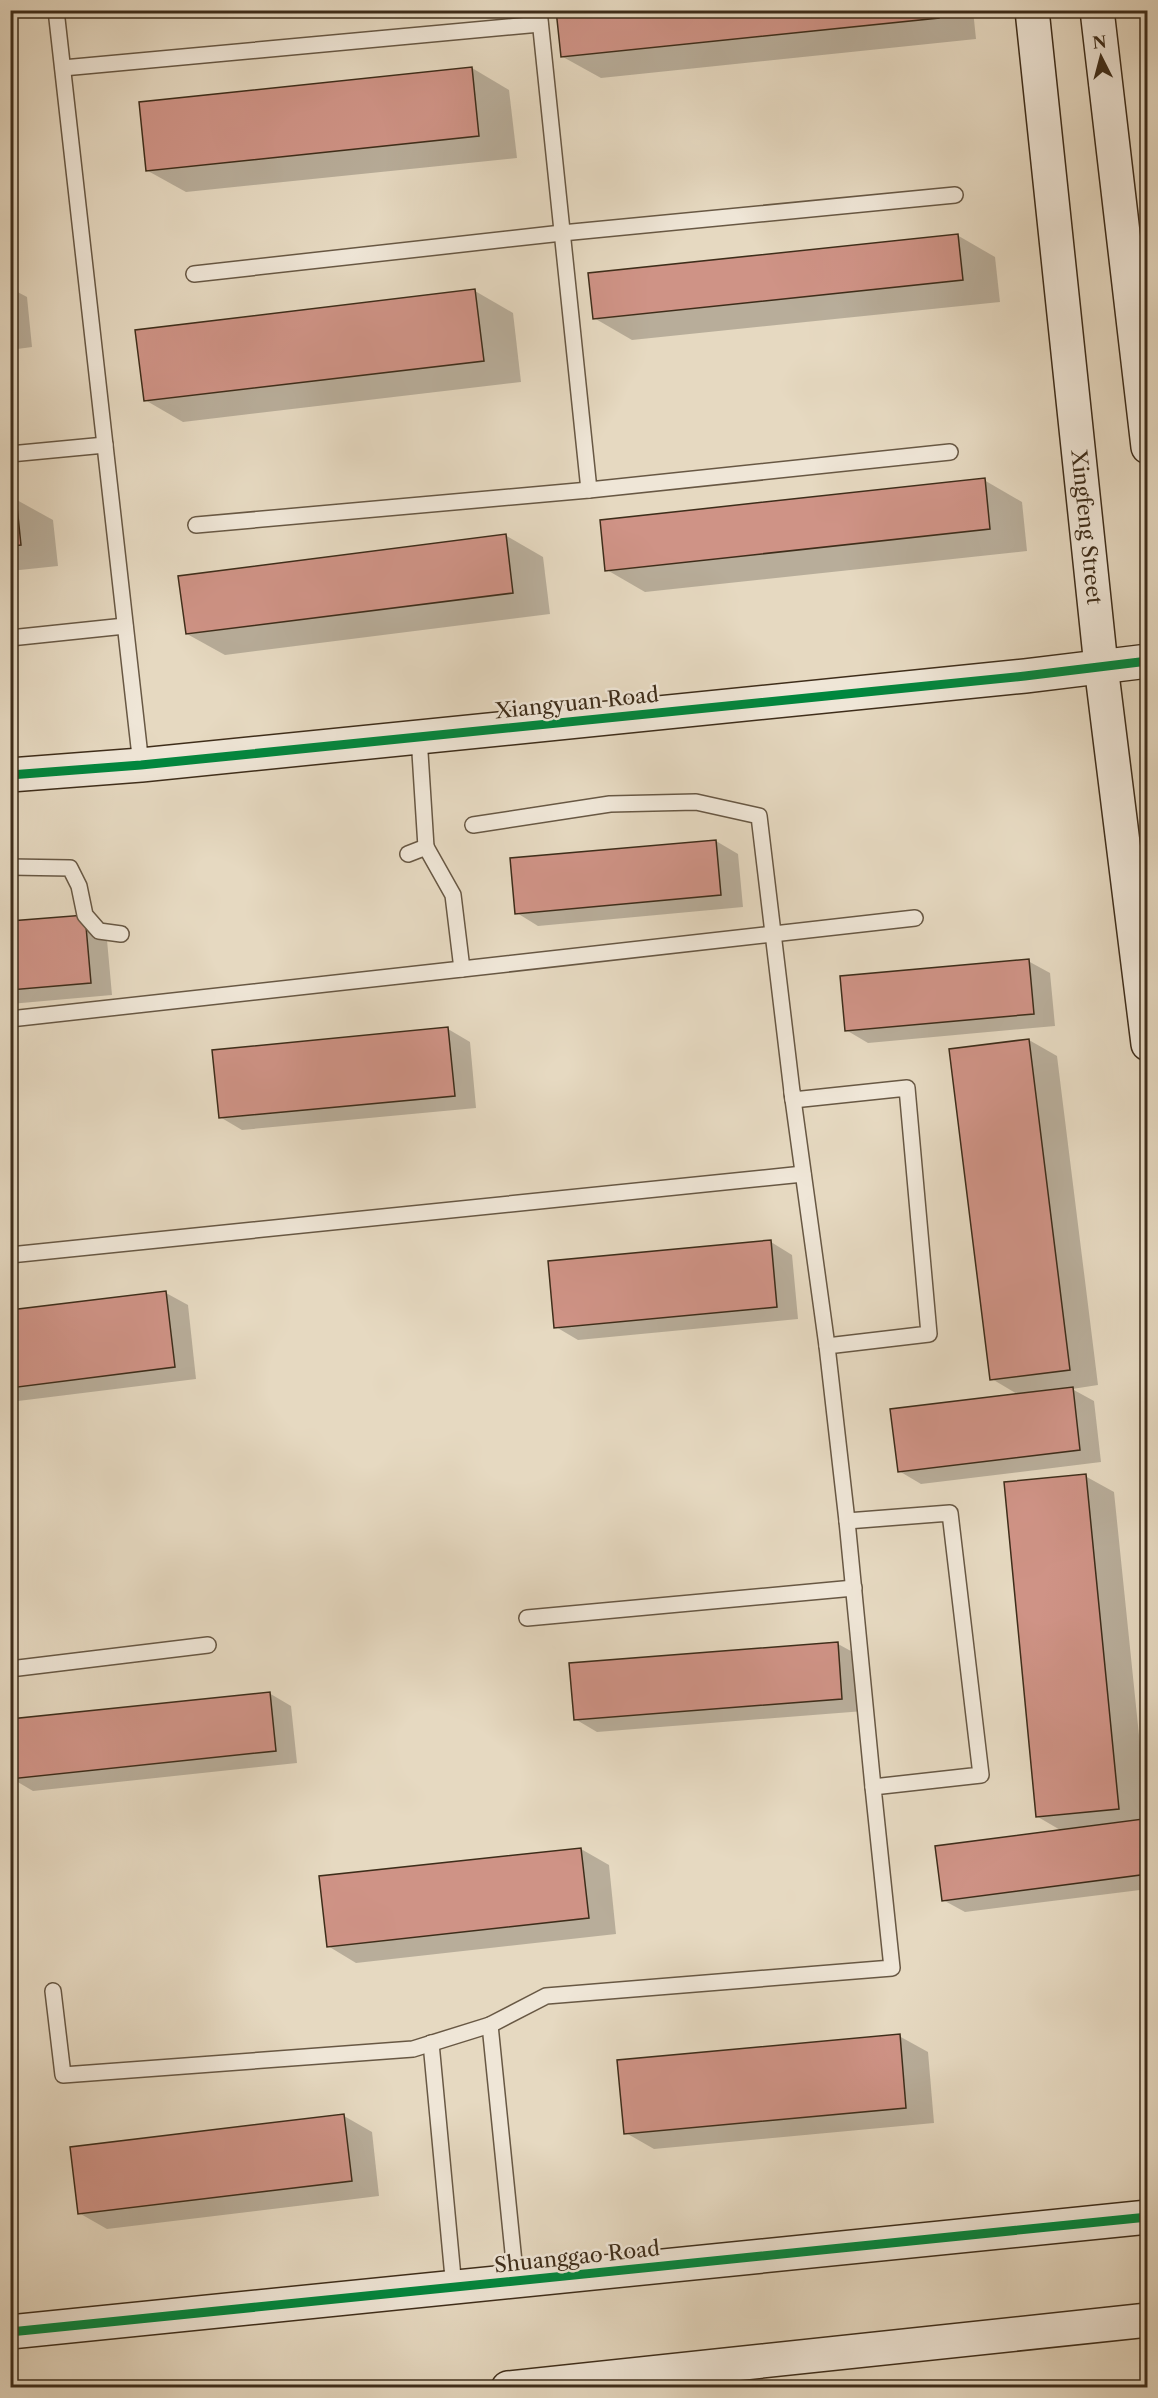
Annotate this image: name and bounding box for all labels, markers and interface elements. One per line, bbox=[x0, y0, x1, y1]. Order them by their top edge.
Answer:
north arrow bbox=[1071, 27, 1131, 87]
text: N bbox=[1091, 31, 1107, 53]
street label: Xingfeng Street bbox=[1066, 447, 1108, 606]
street label: Xiangyuan Road bbox=[493, 681, 660, 724]
street label: Shuanggao Road bbox=[493, 2235, 661, 2278]

